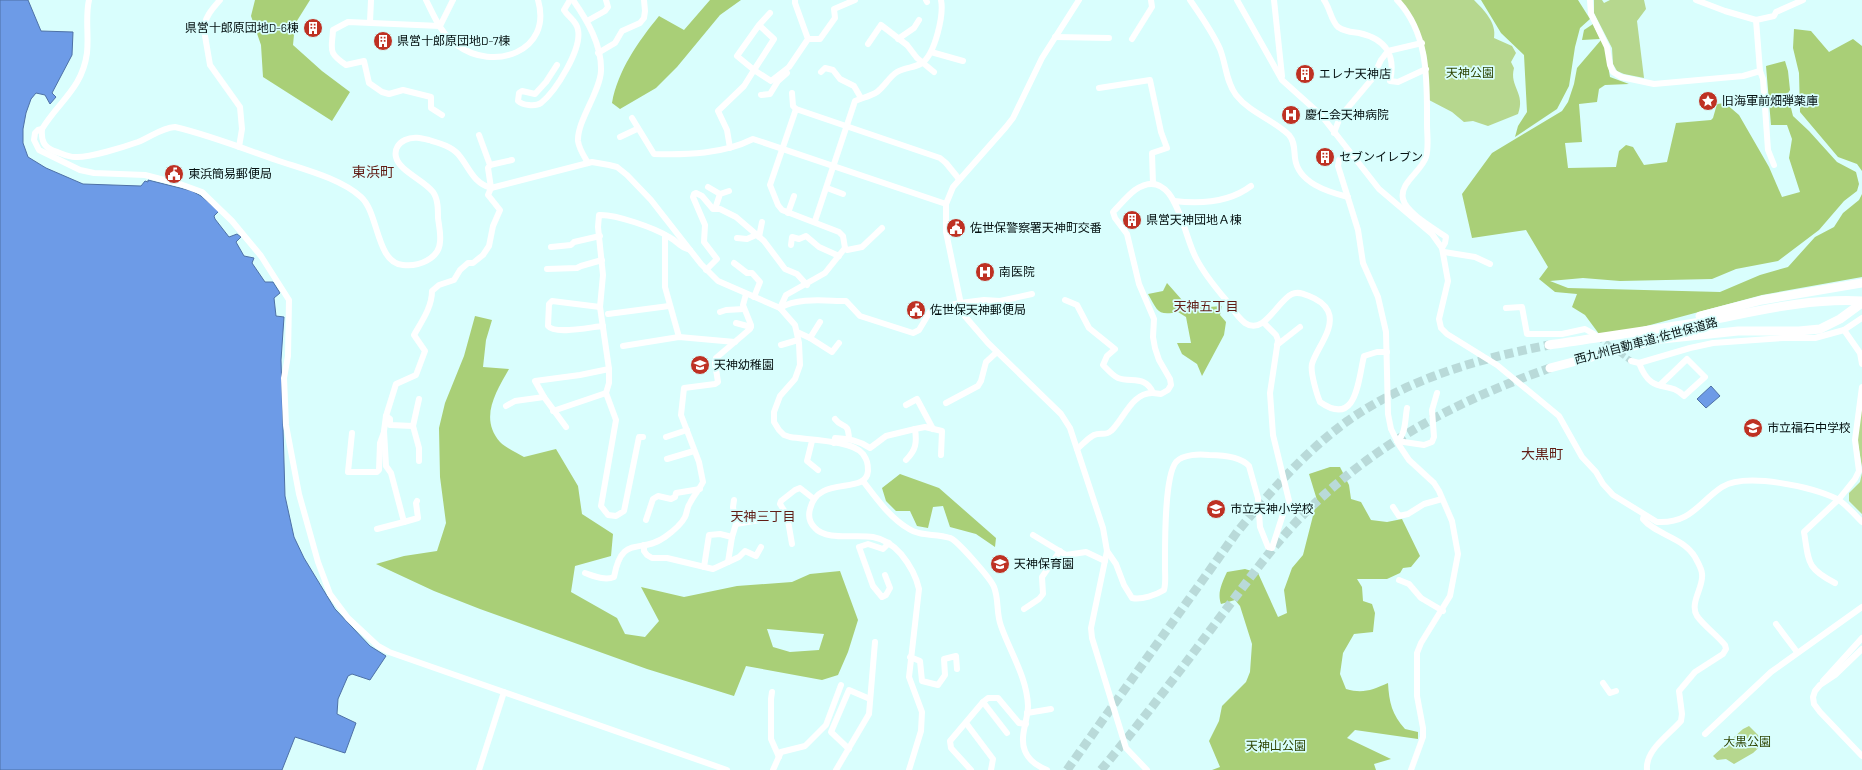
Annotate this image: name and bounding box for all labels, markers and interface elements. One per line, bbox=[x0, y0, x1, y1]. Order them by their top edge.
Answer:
building icon: 県営十郎原団地D-6棟 bbox=[302, 17, 324, 39]
place label: 県営十郎原団地D-6棟 bbox=[185, 20, 299, 34]
building icon: 県営十郎原団地D-7棟 bbox=[372, 30, 394, 52]
place label: 県営十郎原団地D-7棟 bbox=[397, 33, 510, 47]
building icon: エレナ天神店 bbox=[1294, 63, 1316, 85]
park label: 天神公園 bbox=[1446, 65, 1494, 79]
place label: エレナ天神店 bbox=[1319, 66, 1391, 80]
place icon: 旧海軍前畑弾薬庫 bbox=[1697, 90, 1719, 112]
place label: 旧海軍前畑弾薬庫 bbox=[1722, 93, 1818, 107]
hospital icon: 慶仁会天神病院 bbox=[1280, 104, 1302, 126]
place label: 慶仁会天神病院 bbox=[1305, 107, 1389, 121]
building icon: セブンイレブン bbox=[1314, 146, 1336, 168]
place label: セブンイレブン bbox=[1339, 149, 1423, 163]
public building icon: 東浜簡易郵便局 bbox=[163, 163, 185, 185]
district label: 東浜町 bbox=[352, 163, 394, 180]
place label: 東浜簡易郵便局 bbox=[188, 166, 272, 180]
building icon: 県営天神団地Ａ棟 bbox=[1121, 209, 1143, 231]
place label: 県営天神団地Ａ棟 bbox=[1146, 212, 1242, 226]
public building icon: 佐世保警察署天神町交番 bbox=[945, 217, 967, 239]
place label: 佐世保警察署天神町交番 bbox=[970, 220, 1102, 234]
hospital icon: 南医院 bbox=[974, 261, 996, 283]
place label: 南医院 bbox=[999, 264, 1035, 278]
district label: 天神五丁目 bbox=[1173, 298, 1239, 314]
public building icon: 佐世保天神郵便局 bbox=[905, 299, 927, 321]
place label: 佐世保天神郵便局 bbox=[930, 302, 1026, 316]
street label: 西九州自動車道;佐世保道路 bbox=[1573, 314, 1719, 366]
school or university icon: 天神幼稚園 bbox=[689, 354, 711, 376]
place label: 天神幼稚園 bbox=[714, 357, 774, 371]
school or university icon: 市立福石中学校 bbox=[1742, 417, 1764, 439]
place label: 市立福石中学校 bbox=[1767, 420, 1851, 434]
district label: 大黒町 bbox=[1521, 445, 1563, 462]
school or university icon: 市立天神小学校 bbox=[1205, 498, 1227, 520]
place label: 市立天神小学校 bbox=[1230, 501, 1314, 515]
district label: 天神三丁目 bbox=[730, 508, 796, 524]
school or university icon: 天神保育園 bbox=[989, 553, 1011, 575]
place label: 天神保育園 bbox=[1014, 556, 1074, 570]
park label: 大黒公園 bbox=[1723, 734, 1771, 748]
park label: 天神山公園 bbox=[1246, 738, 1306, 752]

